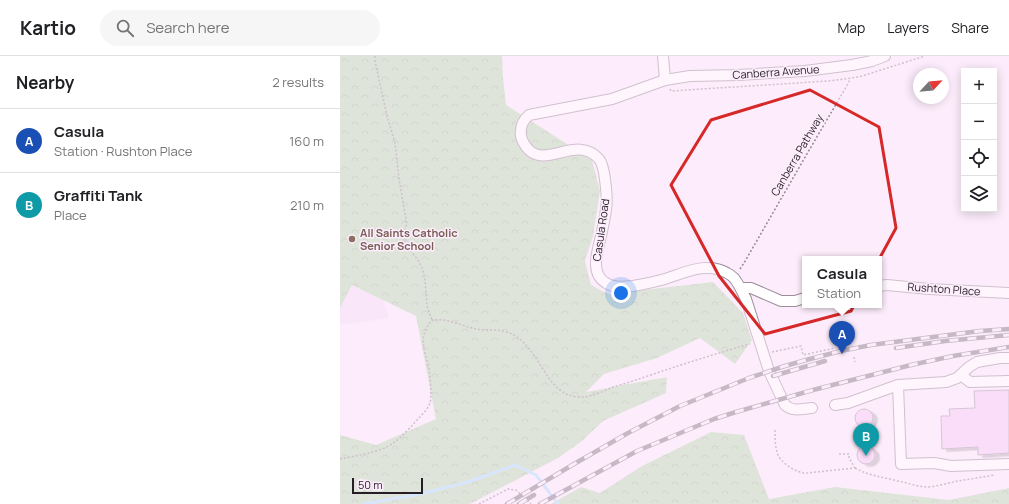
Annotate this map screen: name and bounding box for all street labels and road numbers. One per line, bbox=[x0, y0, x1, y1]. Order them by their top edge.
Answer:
street label: Canberra Avenue bbox=[732, 61, 821, 82]
street label: Canberra Pathway bbox=[767, 111, 826, 199]
street label: Casula Road bbox=[589, 198, 612, 262]
street label: Rushton Place bbox=[907, 278, 981, 299]

